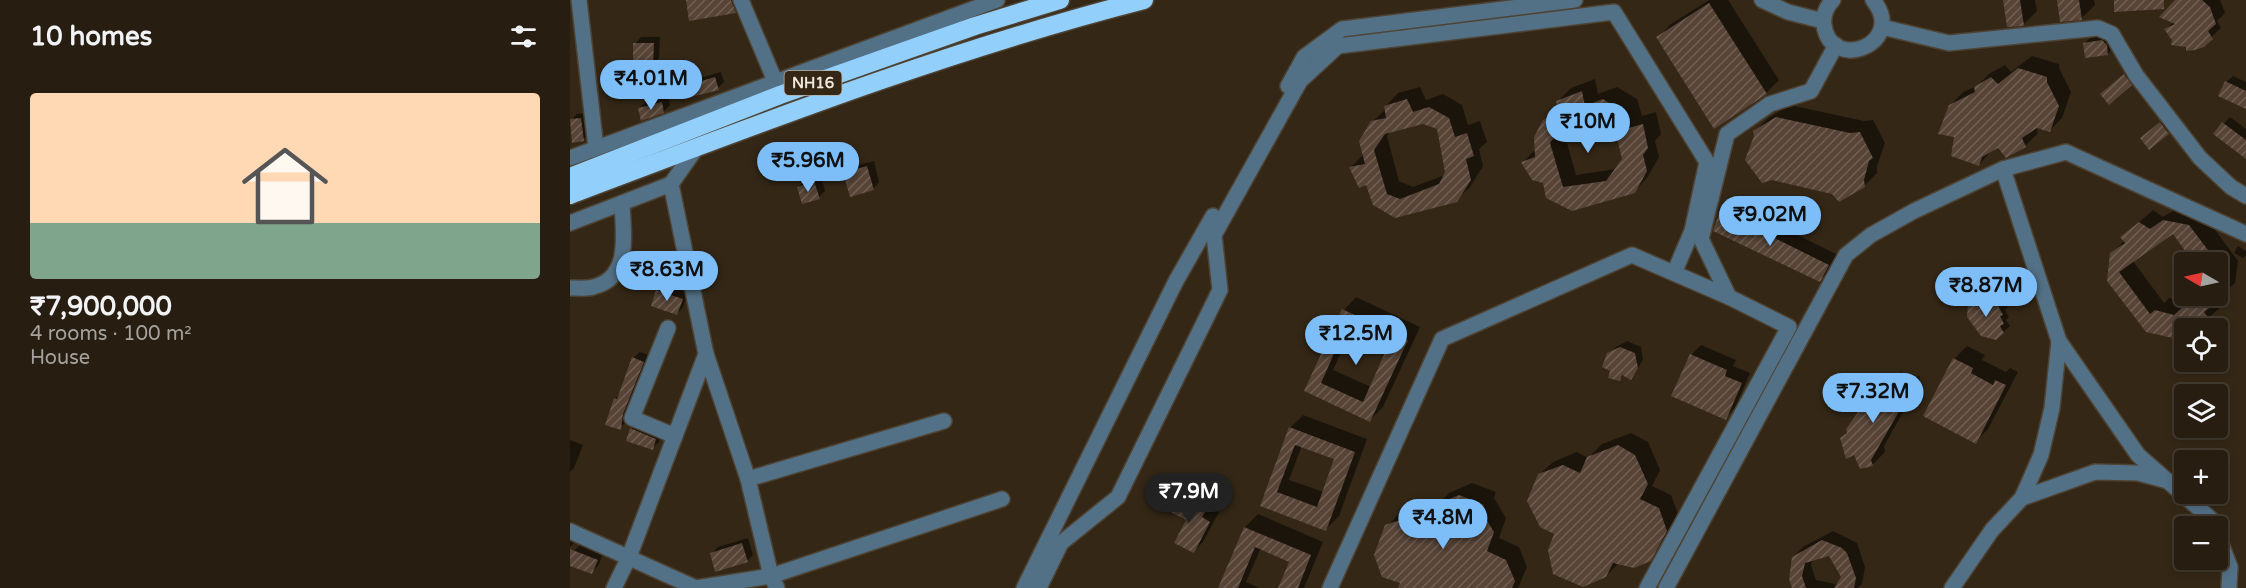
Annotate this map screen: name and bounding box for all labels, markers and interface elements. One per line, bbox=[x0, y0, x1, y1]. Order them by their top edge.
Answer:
icon: filters bbox=[507, 20, 540, 53]
text: 10 homes bbox=[30, 21, 152, 52]
pin: ₹4.01M bbox=[602, 60, 700, 111]
text: ₹4.01M bbox=[614, 67, 688, 91]
road number: NH16 bbox=[784, 71, 842, 95]
pin: ₹10M bbox=[1552, 103, 1624, 154]
text: ₹10M bbox=[1560, 110, 1616, 134]
icon: home bbox=[231, 132, 339, 240]
pin: ₹5.96M bbox=[759, 142, 857, 193]
text: ₹5.96M bbox=[771, 149, 845, 173]
pin: ₹9.02M bbox=[1721, 196, 1819, 247]
text: ₹9.02M bbox=[1733, 203, 1807, 227]
pin: ₹8.63M bbox=[618, 251, 716, 302]
north arrow bbox=[2174, 252, 2228, 306]
map controls bbox=[2174, 252, 2228, 570]
text: ₹8.63M bbox=[630, 258, 704, 282]
pin: ₹8.87M bbox=[1937, 267, 2035, 318]
text: ₹8.87M bbox=[1949, 274, 2023, 298]
text: ₹7,900,000 bbox=[30, 291, 172, 322]
pin: ₹12.5M bbox=[1307, 315, 1405, 366]
button: locate bbox=[2174, 318, 2228, 372]
text: 4 rooms · 100 m² bbox=[30, 322, 192, 346]
text: ₹12.5M bbox=[1319, 322, 1393, 346]
text: House bbox=[30, 346, 90, 370]
pin: ₹7.32M bbox=[1824, 373, 1922, 424]
text: ₹7.32M bbox=[1837, 380, 1909, 404]
button: layers bbox=[2174, 384, 2228, 438]
button: + bbox=[2174, 450, 2228, 504]
pin: ₹7.9M bbox=[1147, 473, 1231, 524]
text: ₹7.9M bbox=[1159, 480, 1219, 504]
pin: ₹4.8M bbox=[1401, 499, 1485, 550]
text: ₹4.8M bbox=[1412, 506, 1474, 530]
button: − bbox=[2174, 516, 2228, 570]

